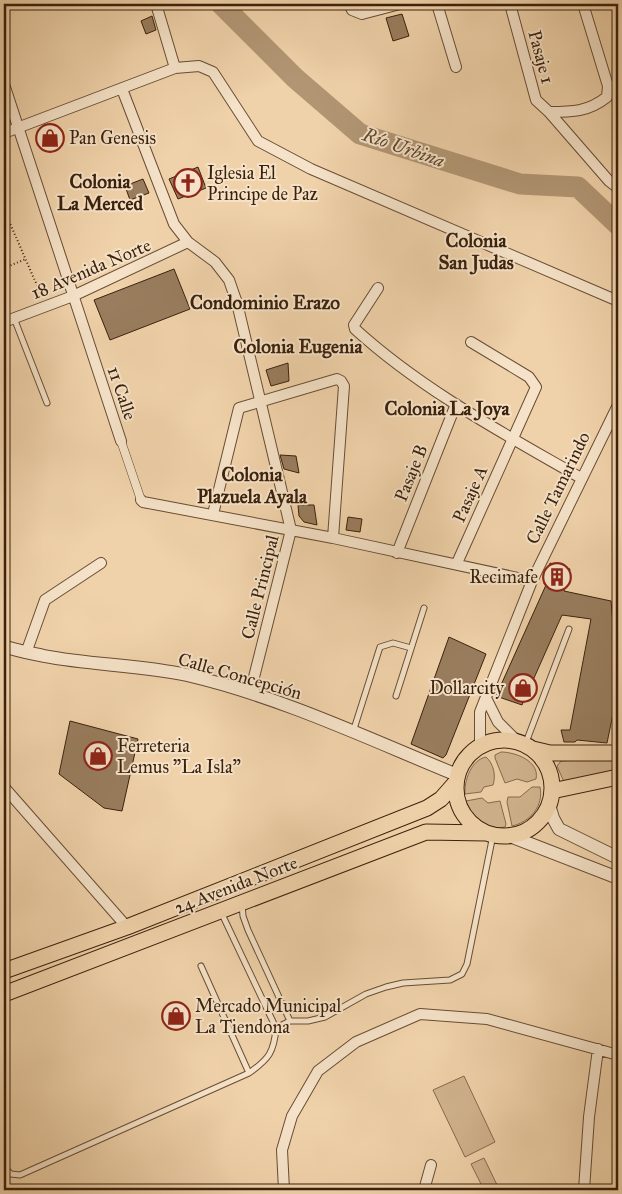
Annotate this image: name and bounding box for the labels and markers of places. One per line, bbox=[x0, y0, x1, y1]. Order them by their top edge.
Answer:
shop icon: Pan Genesis bbox=[35, 123, 65, 153]
place label: Pan Genesis bbox=[69, 127, 156, 149]
place label: Iglesia El Principe de Paz bbox=[207, 162, 318, 205]
church icon: Iglesia El Principe de Paz bbox=[173, 168, 203, 198]
building icon: Recimafe bbox=[542, 562, 572, 592]
place label: Recimafe bbox=[469, 566, 538, 588]
shop icon: Dollarcity bbox=[508, 673, 538, 703]
place label: Dollarcity bbox=[429, 677, 505, 699]
place label: Ferreteria Lemus "La Isla" bbox=[117, 735, 241, 778]
shop icon: Ferreteria Lemus "La Isla" bbox=[83, 741, 113, 771]
place label: Mercado Municipal La Tiendona bbox=[195, 995, 342, 1038]
shop icon: Mercado Municipal La Tiendona bbox=[161, 1001, 191, 1031]

